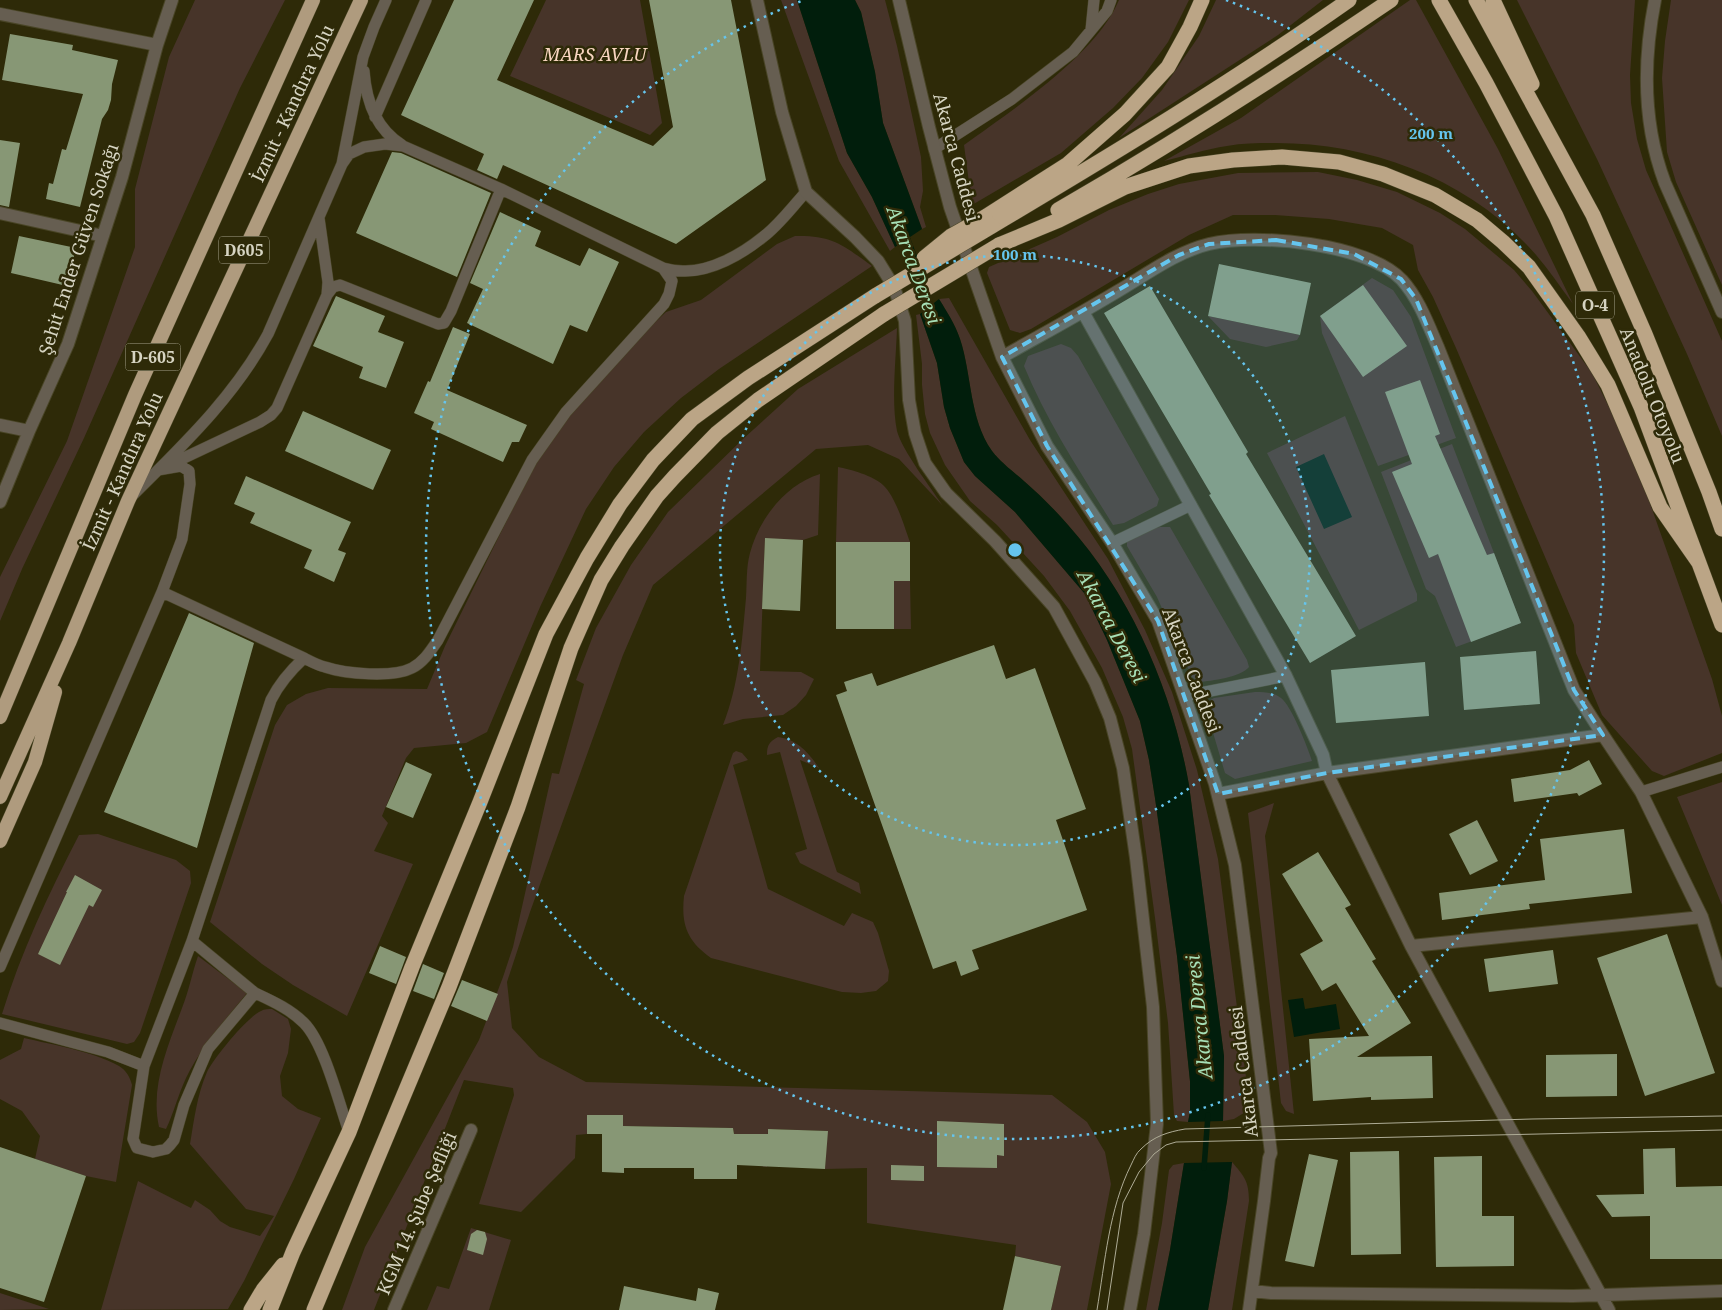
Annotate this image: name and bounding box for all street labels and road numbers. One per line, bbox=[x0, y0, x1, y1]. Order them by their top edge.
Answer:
street label: İzmit - Kandıra Yolu bbox=[245, 20, 339, 186]
street label: Akarca Caddesi bbox=[928, 90, 986, 224]
street label: Şehit Ender Güven Sokağı bbox=[32, 140, 124, 358]
road number: D605 bbox=[219, 236, 269, 264]
road number: O-4 bbox=[1576, 292, 1614, 318]
street label: Anadolu Otoyolu bbox=[1615, 323, 1691, 467]
road number: D-605 bbox=[126, 344, 180, 371]
street label: İzmit - Kandıra Yolu bbox=[76, 387, 168, 554]
street label: Akarca Caddesi bbox=[1157, 604, 1227, 736]
street label: Akarca Caddesi bbox=[1223, 1005, 1263, 1139]
street label: KGM 14. Şube Şefliği bbox=[371, 1128, 461, 1298]

